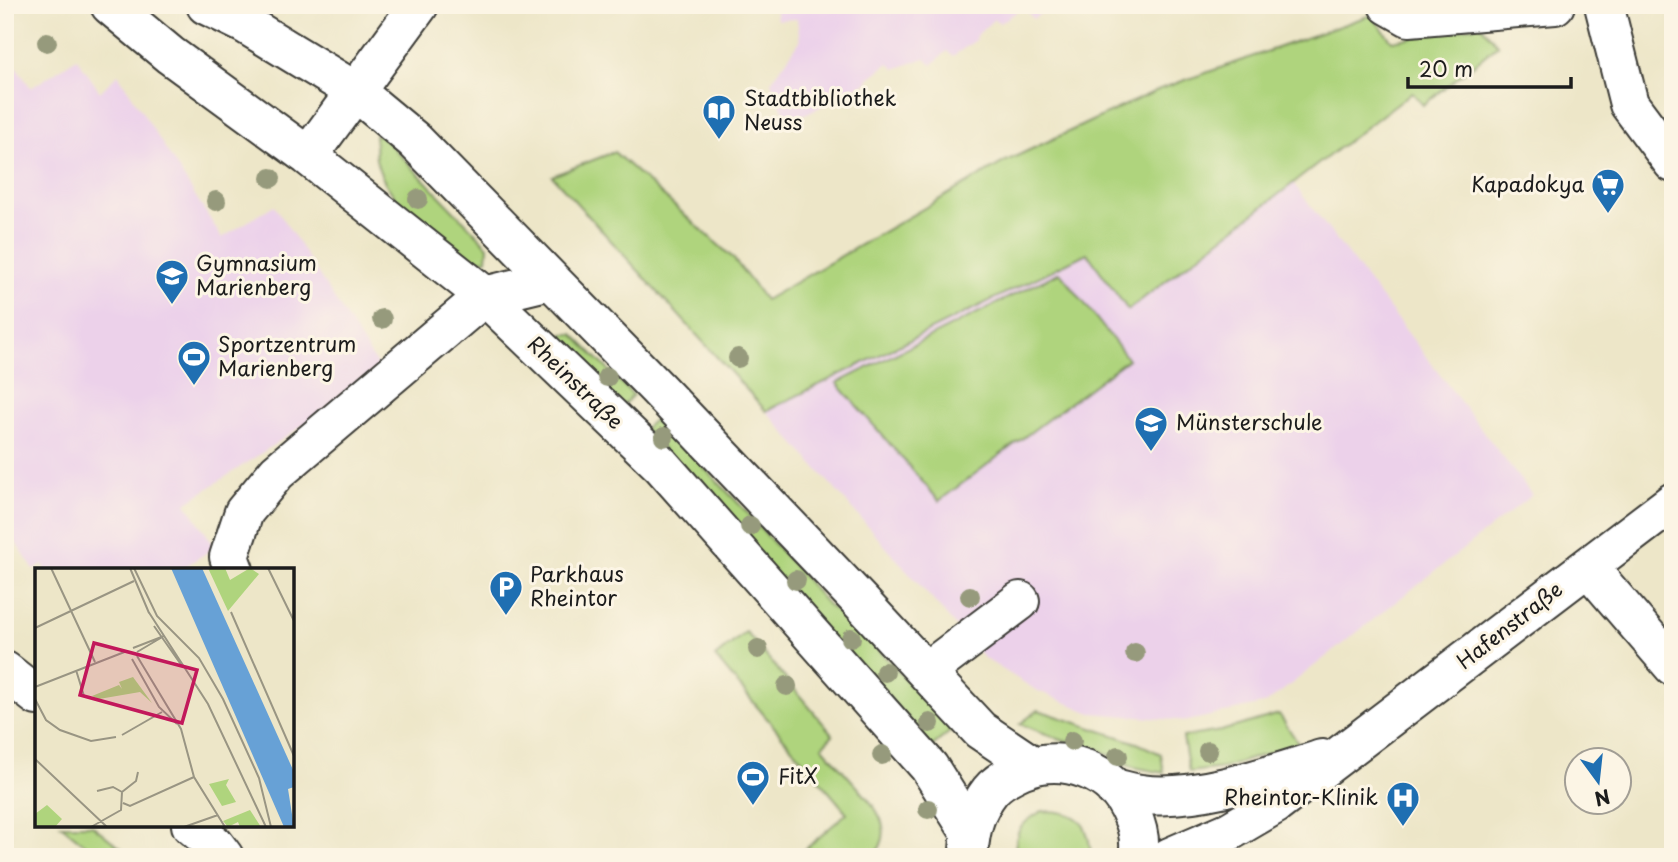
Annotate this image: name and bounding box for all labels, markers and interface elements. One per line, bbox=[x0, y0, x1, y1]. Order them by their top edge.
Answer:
scale bar bbox=[1408, 46, 1571, 90]
text: 20 m bbox=[1419, 52, 1473, 84]
place label: Stadtbibliothek Neuss bbox=[744, 81, 897, 137]
library icon: Stadtbibliothek Neuss bbox=[700, 92, 738, 141]
supermarket icon: Kapadokya bbox=[1589, 166, 1627, 215]
place label: Kapadokya bbox=[1471, 167, 1584, 199]
place label: Gymnasium Marienberg bbox=[196, 246, 317, 302]
school or university icon: Gymnasium Marienberg bbox=[153, 257, 191, 306]
place label: Sportzentrum Marienberg bbox=[218, 327, 356, 383]
street label: Rheinstraße bbox=[521, 327, 632, 436]
sports icon: Sportzentrum Marienberg bbox=[175, 338, 213, 387]
school or university icon: Münsterschule bbox=[1132, 404, 1170, 453]
place label: Münsterschule bbox=[1176, 405, 1323, 437]
place label: Parkhaus Rheintor bbox=[530, 557, 624, 613]
inset map bbox=[35, 568, 294, 827]
parking icon: Parkhaus Rheintor bbox=[487, 568, 525, 617]
street label: Hafenstraße bbox=[1449, 573, 1569, 676]
north arrow bbox=[1562, 746, 1632, 816]
sports icon: FitX bbox=[734, 758, 772, 807]
place label: FitX bbox=[778, 759, 818, 791]
hospital icon: Rheintor-Klinik bbox=[1384, 779, 1422, 828]
place label: Rheintor-Klinik bbox=[1224, 780, 1378, 812]
text: N bbox=[1592, 783, 1614, 814]

